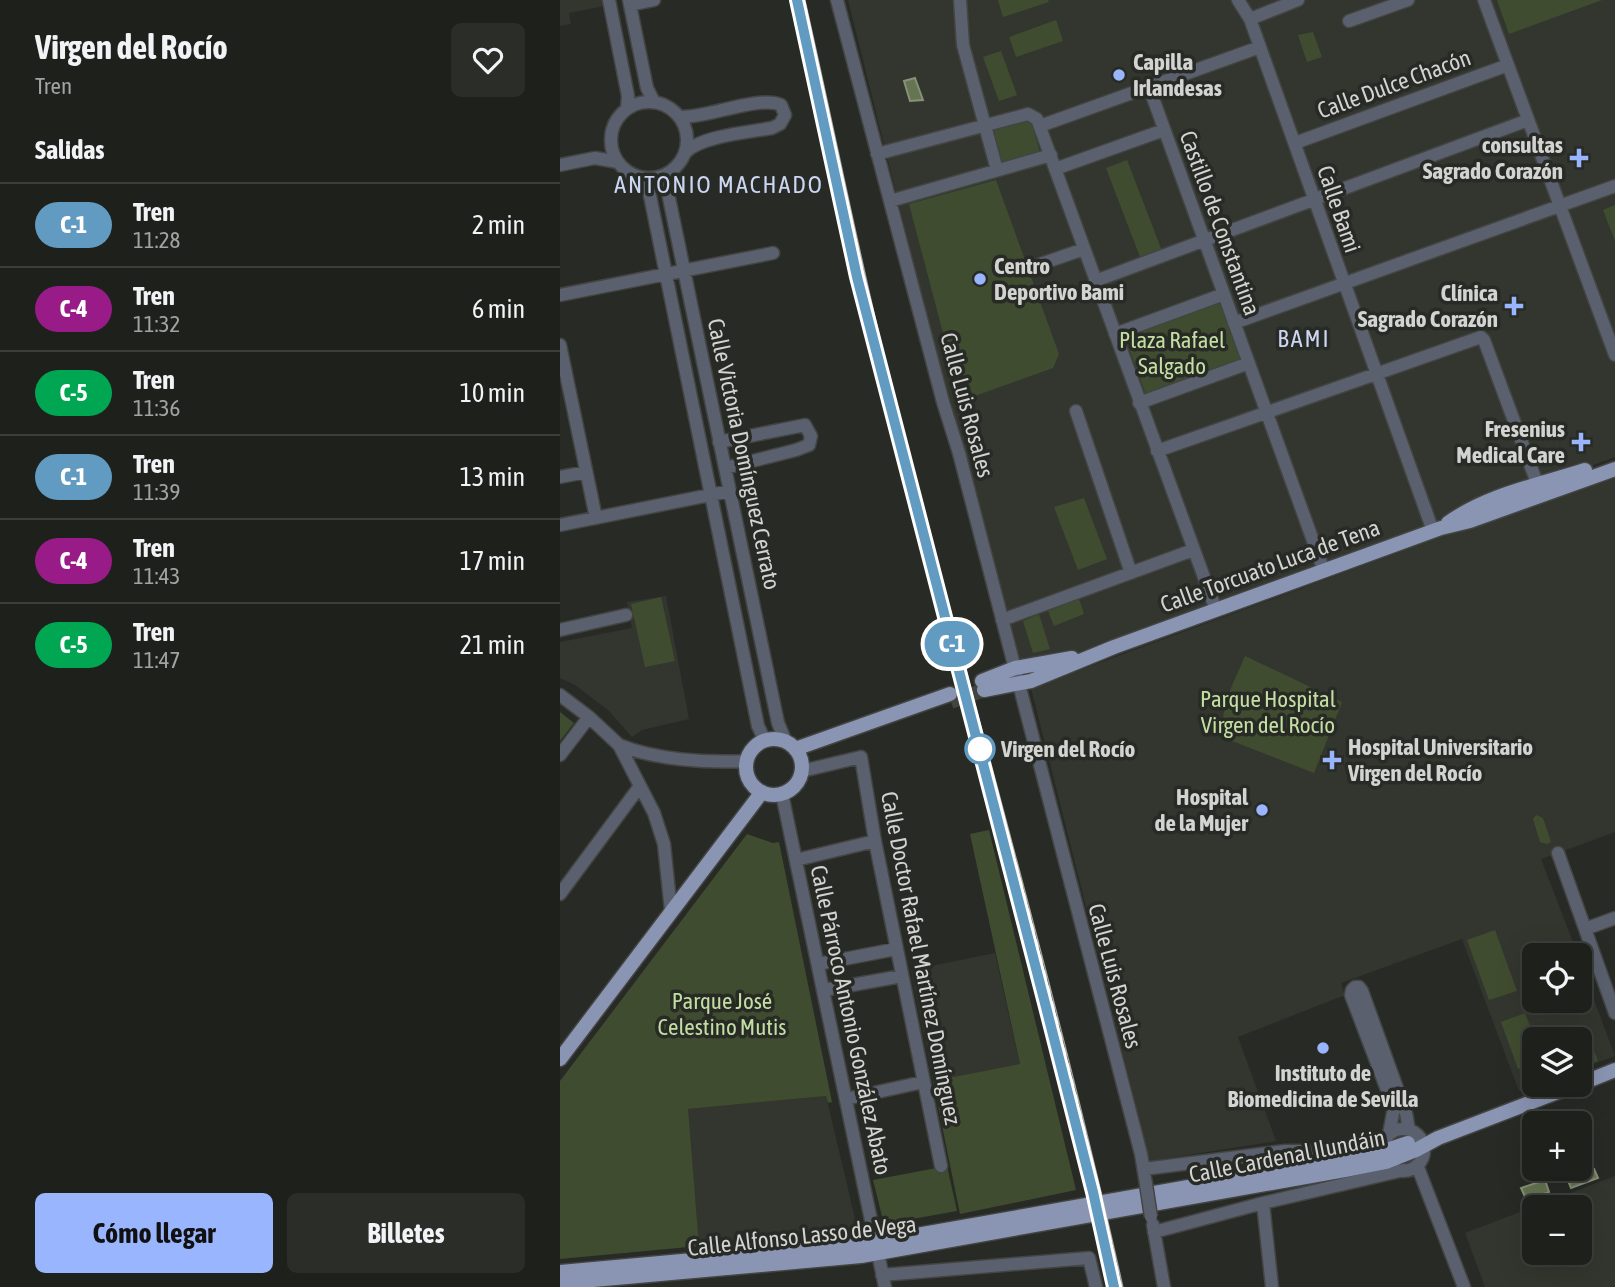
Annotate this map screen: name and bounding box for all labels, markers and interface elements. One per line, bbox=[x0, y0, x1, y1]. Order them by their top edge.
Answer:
button: heart bbox=[451, 23, 525, 97]
text: Virgen del Rocío bbox=[35, 28, 228, 66]
street label: Calle Dulce Chacón bbox=[1314, 44, 1474, 124]
place label: Capilla Irlandesas bbox=[1133, 49, 1222, 101]
marker: Capilla Irlandesas bbox=[1111, 67, 1127, 83]
text: Tren bbox=[35, 73, 72, 99]
street label: Castillo de Constantina bbox=[1175, 127, 1265, 319]
place label: consultas Sagrado Corazón bbox=[1423, 132, 1563, 184]
text: Salidas bbox=[35, 135, 104, 165]
marker: consultas Sagrado Corazón bbox=[1569, 148, 1589, 168]
street label: Calle Bami bbox=[1312, 162, 1366, 256]
district label: ANTONIO MACHADO bbox=[614, 171, 824, 198]
text: Tren bbox=[133, 197, 175, 227]
text: 2 min bbox=[472, 210, 525, 240]
text: C-1 bbox=[60, 211, 87, 238]
text: 11:28 bbox=[133, 227, 180, 253]
place label: Centro Deportivo Bami bbox=[994, 253, 1124, 305]
marker: Centro Deportivo Bami bbox=[972, 271, 988, 287]
place label: Clínica Sagrado Corazón bbox=[1358, 280, 1498, 332]
text: Tren bbox=[133, 281, 175, 311]
text: 6 min bbox=[472, 294, 525, 324]
text: C-4 bbox=[59, 295, 88, 322]
marker: Clínica Sagrado Corazón bbox=[1504, 296, 1524, 316]
text: 11:32 bbox=[133, 311, 180, 337]
street label: Calle Victoria Domínguez Cerrato bbox=[703, 316, 785, 592]
district label: BAMI bbox=[1277, 325, 1331, 352]
park label: Plaza Rafael Salgado bbox=[1119, 327, 1225, 379]
street label: Calle Luis Rosales bbox=[935, 330, 999, 480]
text: Tren bbox=[133, 365, 175, 395]
text: 10 min bbox=[460, 378, 525, 408]
text: C-5 bbox=[59, 379, 88, 406]
text: 11:36 bbox=[133, 395, 180, 421]
place label: Fresenius Medical Care bbox=[1456, 416, 1565, 468]
marker: Fresenius Medical Care bbox=[1571, 432, 1591, 452]
text: Tren bbox=[133, 449, 175, 479]
text: 13 min bbox=[460, 462, 525, 492]
text: C-1 bbox=[60, 463, 87, 490]
text: 11:39 bbox=[133, 479, 180, 505]
street label: Calle Torcuato Luca de Tena bbox=[1157, 514, 1383, 618]
text: Tren bbox=[133, 533, 175, 563]
text: 17 min bbox=[460, 546, 525, 576]
text: C-4 bbox=[59, 547, 88, 574]
text: 11:43 bbox=[133, 563, 180, 589]
text: Tren bbox=[133, 617, 175, 647]
line badge: C-1 bbox=[912, 621, 992, 667]
text: 21 min bbox=[460, 630, 525, 660]
text: C-1 bbox=[939, 630, 965, 657]
text: C-5 bbox=[59, 631, 88, 658]
text: 11:47 bbox=[133, 647, 180, 673]
park label: Parque Hospital Virgen del Rocío bbox=[1200, 686, 1336, 738]
marker: Virgen del Rocío bbox=[965, 734, 995, 764]
place label: Hospital Universitario Virgen del Rocío bbox=[1347, 734, 1533, 786]
place label: Virgen del Rocío bbox=[1000, 736, 1136, 762]
marker: Hospital Universitario Virgen del Rocío bbox=[1322, 750, 1342, 770]
place label: Hospital de la Mujer bbox=[1155, 784, 1249, 836]
street label: Calle Doctor Rafael Martínez Domínguez bbox=[876, 789, 966, 1127]
marker: Hospital de la Mujer bbox=[1254, 802, 1270, 818]
street label: Calle Párroco Antonio González Abato bbox=[805, 863, 897, 1177]
street label: Calle Luis Rosales bbox=[1083, 901, 1147, 1051]
map controls bbox=[1522, 943, 1592, 1265]
button: locate bbox=[1522, 943, 1592, 1013]
park label: Parque José Celestino Mutis bbox=[658, 988, 786, 1040]
button: layers bbox=[1522, 1027, 1592, 1097]
marker: Instituto de Biomedicina de Sevilla bbox=[1315, 1040, 1331, 1056]
place label: Instituto de Biomedicina de Sevilla bbox=[1228, 1060, 1419, 1112]
button: + bbox=[1522, 1111, 1592, 1181]
street label: Calle Cardenal Ilundáin bbox=[1187, 1124, 1387, 1188]
button: Cómo llegar bbox=[35, 1193, 273, 1273]
button: Billetes bbox=[287, 1193, 525, 1273]
button: − bbox=[1522, 1195, 1592, 1265]
street label: Calle Alfonso Lasso de Vega bbox=[686, 1211, 918, 1261]

